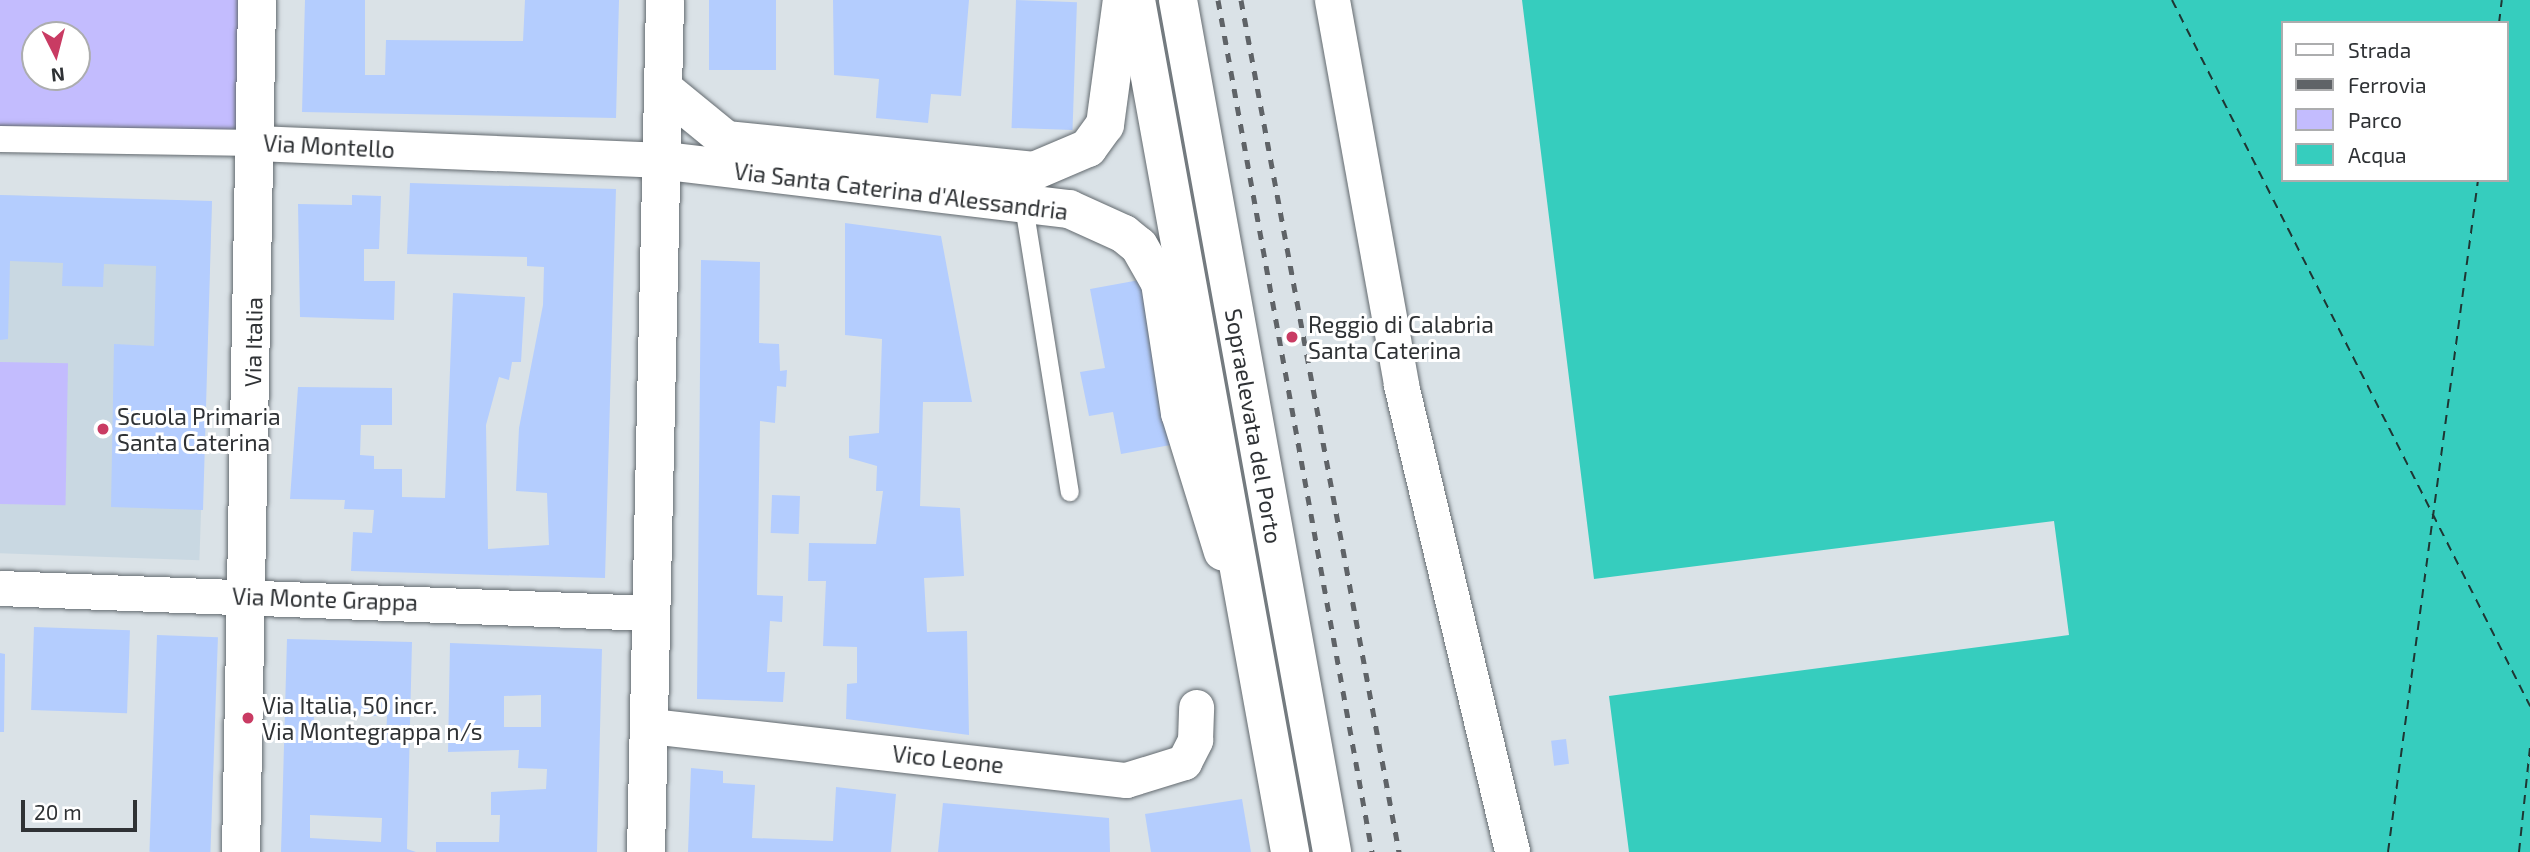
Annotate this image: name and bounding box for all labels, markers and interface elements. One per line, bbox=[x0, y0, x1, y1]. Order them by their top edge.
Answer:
north arrow bbox=[21, 21, 91, 91]
legend bbox=[2282, 21, 2509, 182]
text: Strada bbox=[2348, 37, 2411, 62]
text: N bbox=[50, 63, 66, 88]
text: Ferrovia bbox=[2348, 72, 2427, 97]
text: Parco bbox=[2348, 107, 2402, 132]
street label: Via Montello bbox=[262, 129, 396, 163]
text: Acqua bbox=[2348, 142, 2407, 167]
street label: Via Santa Caterina d'Alessandria bbox=[732, 157, 1070, 225]
street label: Via Italia bbox=[238, 297, 268, 387]
street label: Sopraelevata del Porto bbox=[1220, 306, 1288, 546]
place label: Reggio di Calabria Santa Caterina bbox=[1308, 310, 1494, 364]
marker: Reggio di Calabria Santa Caterina bbox=[1282, 327, 1302, 347]
place label: Scuola Primaria Santa Caterina bbox=[117, 402, 281, 456]
marker: Scuola Primaria Santa Caterina bbox=[95, 421, 111, 437]
street label: Via Monte Grappa bbox=[232, 582, 418, 616]
place label: Via Italia, 50 incr. Via Montegrappa n/s bbox=[262, 691, 483, 745]
marker: Via Italia, 50 incr. Via Montegrappa n/s bbox=[240, 710, 256, 726]
street label: Vico Leone bbox=[891, 739, 1005, 779]
scale bar bbox=[24, 786, 140, 830]
text: 20 m bbox=[34, 799, 82, 824]

